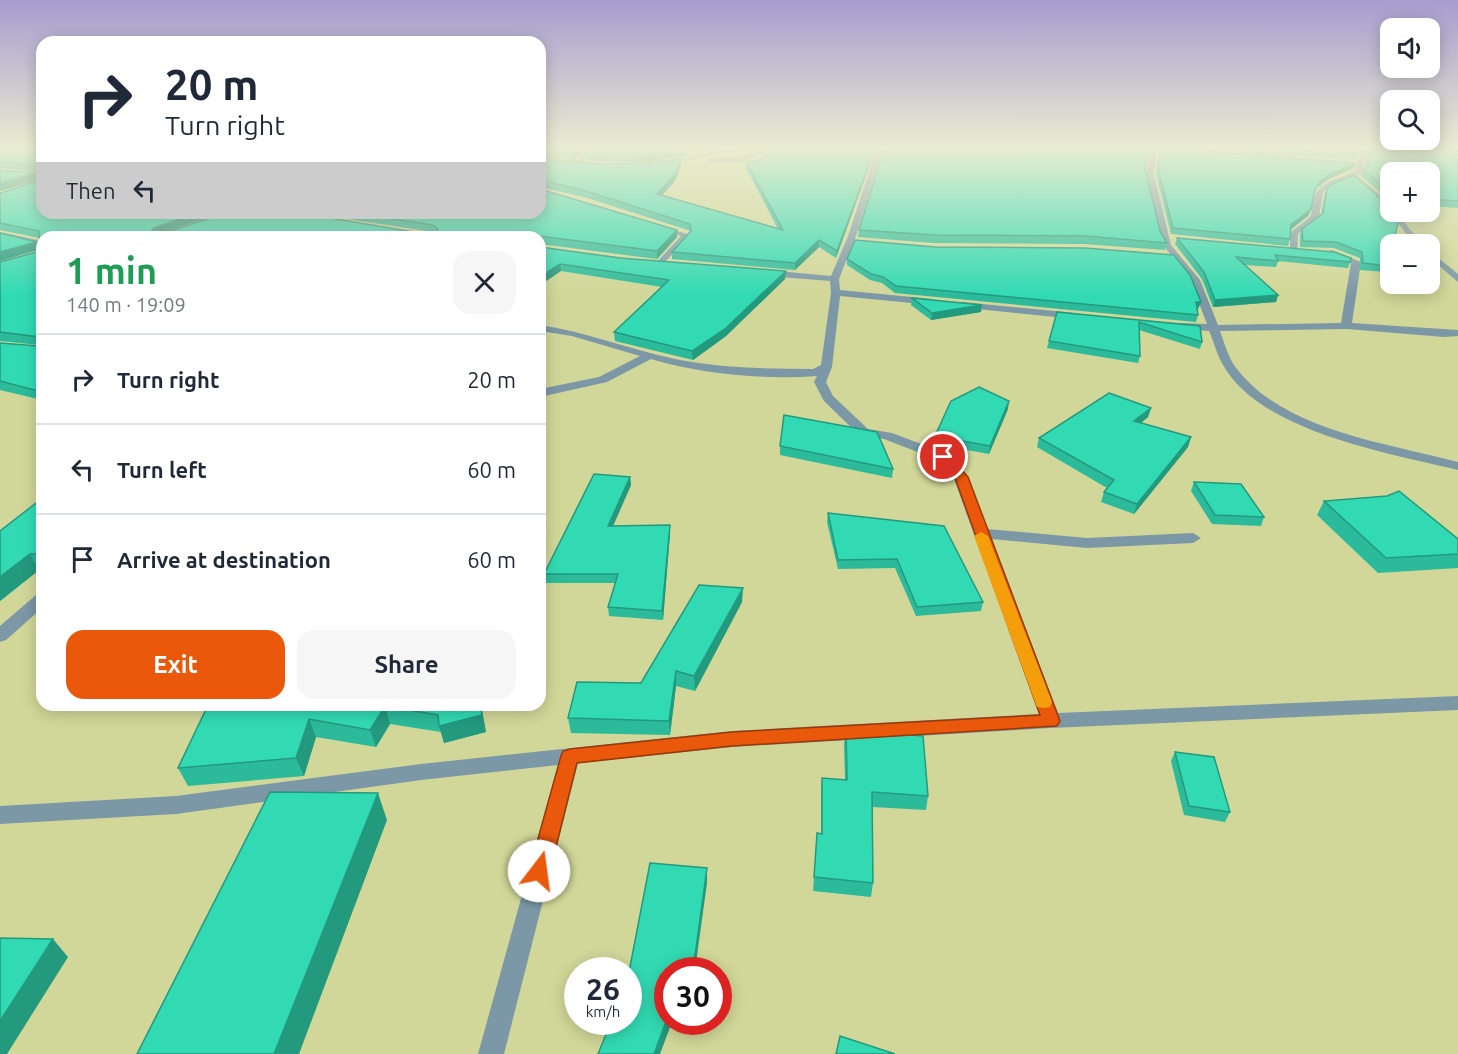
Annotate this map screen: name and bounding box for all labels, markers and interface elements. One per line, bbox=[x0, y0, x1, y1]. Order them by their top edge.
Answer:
map controls bbox=[1380, 18, 1440, 294]
button: sound bbox=[1380, 18, 1440, 78]
icon: right bbox=[66, 60, 144, 138]
text: 20 m bbox=[165, 61, 259, 108]
button: search bbox=[1380, 90, 1440, 150]
text: Turn right bbox=[165, 110, 285, 140]
button: + bbox=[1380, 162, 1440, 222]
icon: left bbox=[128, 174, 161, 207]
text: Then bbox=[66, 178, 116, 203]
button: − bbox=[1380, 234, 1440, 294]
text: 1 min bbox=[66, 250, 157, 291]
button: close bbox=[453, 251, 516, 314]
text: 140 m · 19:09 bbox=[66, 293, 186, 316]
icon: right bbox=[66, 363, 99, 396]
text: Turn right bbox=[117, 367, 219, 392]
text: 20 m bbox=[467, 367, 516, 392]
pin bbox=[917, 431, 968, 482]
icon: arrive bbox=[926, 440, 959, 473]
icon: left bbox=[66, 453, 99, 486]
text: Turn left bbox=[117, 457, 207, 482]
text: 60 m bbox=[467, 457, 516, 482]
icon: arrive bbox=[66, 543, 99, 576]
text: Arrive at destination bbox=[117, 547, 331, 572]
text: 60 m bbox=[467, 547, 516, 572]
button: Exit bbox=[66, 630, 285, 699]
button: Share bbox=[297, 630, 516, 699]
position arrow bbox=[507, 839, 571, 903]
speed limit sign: 30 bbox=[654, 957, 732, 1035]
text: 26 bbox=[586, 972, 620, 1006]
text: km/h bbox=[586, 1003, 620, 1020]

